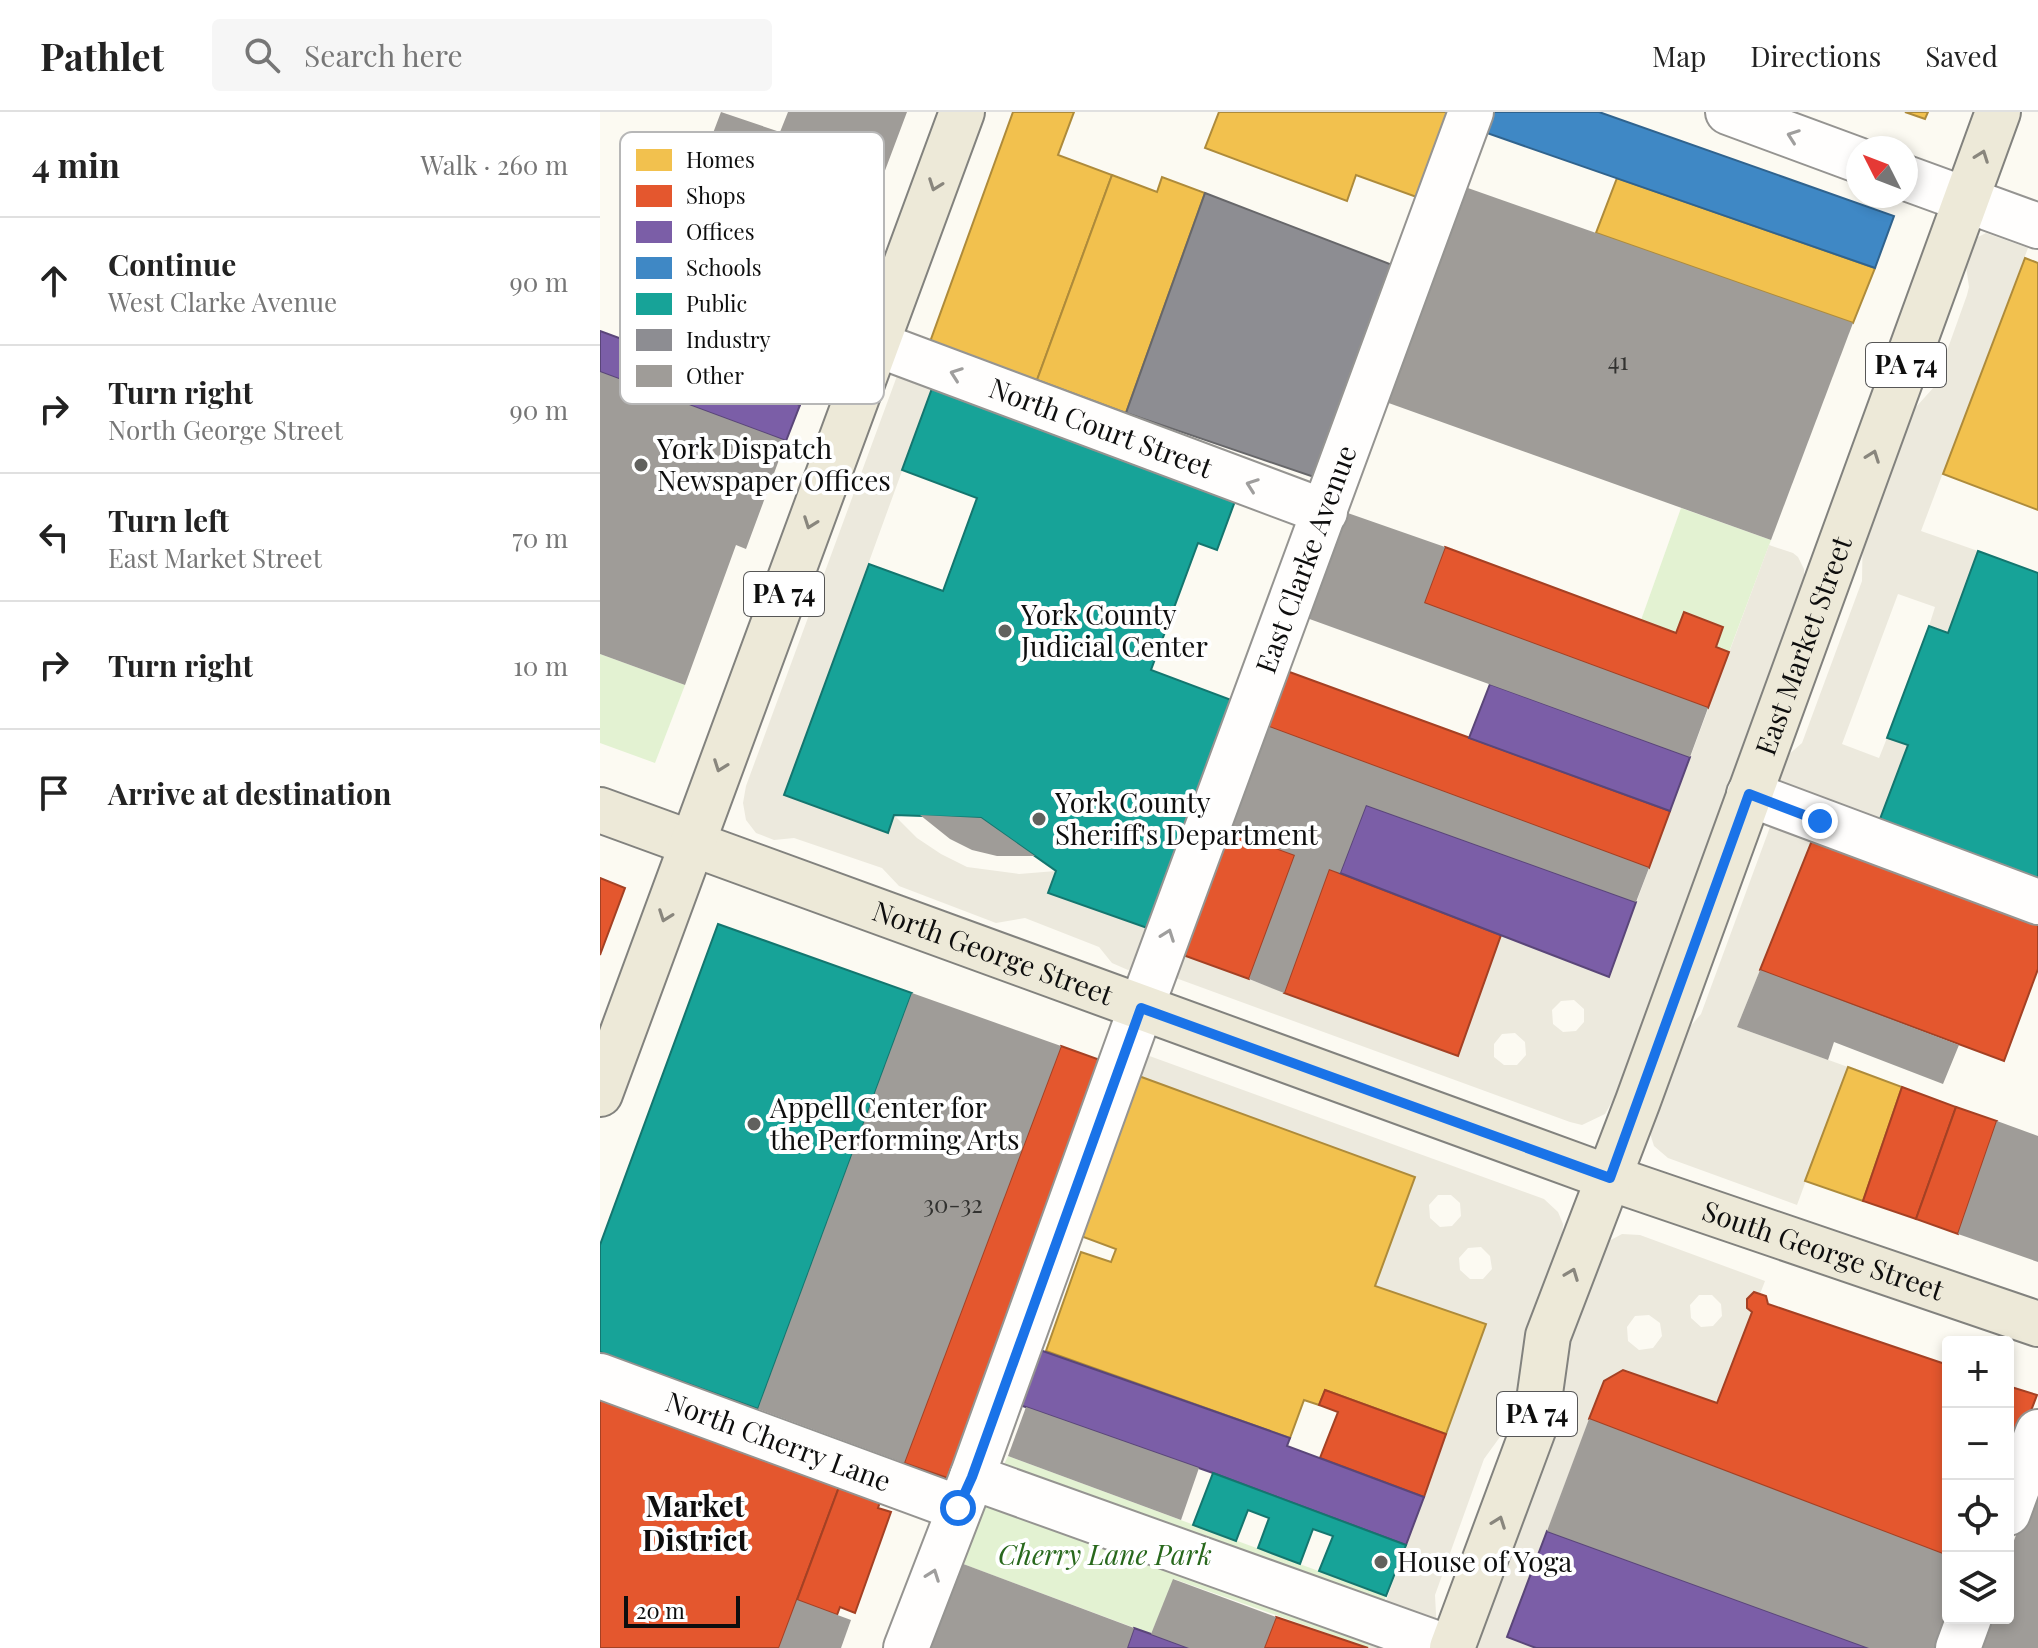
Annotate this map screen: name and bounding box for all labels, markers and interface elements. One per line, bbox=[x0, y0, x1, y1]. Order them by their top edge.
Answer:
search box bbox=[212, 19, 772, 91]
text: Pathlet bbox=[40, 30, 164, 81]
icon: search bbox=[240, 33, 284, 77]
text: Search here bbox=[304, 35, 463, 75]
text: Map bbox=[1652, 37, 1706, 74]
text: Directions bbox=[1750, 37, 1881, 74]
text: Saved bbox=[1925, 37, 1998, 74]
one-way arrow bbox=[1787, 129, 1801, 146]
legend bbox=[620, 132, 884, 404]
north arrow bbox=[1846, 136, 1918, 208]
text: 4 min bbox=[32, 141, 120, 187]
text: Homes bbox=[686, 144, 755, 174]
text: Walk · 260 m bbox=[421, 147, 568, 182]
one-way arrow bbox=[1972, 150, 1988, 164]
one-way arrow bbox=[928, 177, 944, 191]
text: Shops bbox=[686, 180, 746, 210]
text: Offices bbox=[686, 216, 754, 246]
text: Continue bbox=[108, 244, 236, 284]
text: Schools bbox=[686, 252, 762, 282]
icon: ahead bbox=[32, 259, 76, 303]
text: 90 m bbox=[510, 264, 568, 299]
text: West Clarke Avenue bbox=[108, 284, 337, 319]
text: Public bbox=[686, 288, 747, 318]
text: Industry bbox=[686, 324, 771, 354]
road number: PA 74 bbox=[1866, 343, 1946, 387]
house number: 41 bbox=[1608, 344, 1628, 376]
text: Other bbox=[686, 360, 744, 390]
one-way arrow bbox=[950, 367, 964, 384]
street label: North Court Street bbox=[985, 368, 1219, 486]
text: Turn right bbox=[108, 372, 253, 412]
icon: right bbox=[32, 387, 76, 431]
text: 90 m bbox=[510, 392, 568, 427]
text: North George Street bbox=[108, 412, 343, 447]
place label: York Dispatch Newspaper Offices bbox=[656, 429, 891, 498]
street label: East Clarke Avenue bbox=[1246, 440, 1364, 678]
one-way arrow bbox=[1863, 449, 1880, 463]
marker: York Dispatch Newspaper Offices bbox=[632, 456, 650, 474]
one-way arrow bbox=[1246, 478, 1260, 494]
text: Turn left bbox=[108, 500, 229, 540]
icon: left bbox=[32, 515, 76, 559]
one-way arrow bbox=[803, 515, 820, 529]
text: 70 m bbox=[512, 520, 568, 555]
street label: East Market Street bbox=[1745, 530, 1859, 760]
text: East Market Street bbox=[108, 540, 322, 575]
road number: PA 74 bbox=[744, 572, 824, 616]
place label: York County Judicial Center bbox=[1020, 595, 1208, 664]
marker: York County Judicial Center bbox=[996, 622, 1014, 640]
icon: right bbox=[32, 643, 76, 687]
text: Turn right bbox=[108, 645, 253, 685]
text: 10 m bbox=[513, 648, 568, 683]
one-way arrow bbox=[713, 758, 730, 772]
icon: arrive bbox=[32, 771, 76, 815]
text: Arrive at destination bbox=[108, 773, 391, 813]
place label: York County Sheriff's Department bbox=[1054, 783, 1319, 852]
route end bbox=[1802, 803, 1838, 839]
marker: York County Sheriff's Department bbox=[1030, 810, 1048, 828]
street label: North George Street bbox=[868, 891, 1119, 1013]
one-way arrow bbox=[658, 908, 675, 922]
one-way arrow bbox=[1158, 928, 1175, 942]
place label: Appell Center for the Performing Arts bbox=[769, 1088, 1020, 1157]
marker: Appell Center for the Performing Arts bbox=[745, 1115, 763, 1133]
house number: 30-32 bbox=[923, 1187, 983, 1219]
street label: South George Street bbox=[1698, 1191, 1950, 1308]
one-way arrow bbox=[1562, 1268, 1579, 1282]
map controls bbox=[1942, 1336, 2014, 1624]
button: + bbox=[1942, 1336, 2014, 1408]
street label: North Cherry Lane bbox=[661, 1382, 896, 1499]
road number: PA 74 bbox=[1497, 1392, 1577, 1436]
button: − bbox=[1942, 1408, 2014, 1480]
button: locate bbox=[1942, 1480, 2014, 1552]
district label: Market District bbox=[642, 1485, 748, 1559]
route start bbox=[940, 1490, 976, 1526]
one-way arrow bbox=[1489, 1516, 1506, 1530]
park label: Cherry Lane Park bbox=[998, 1535, 1212, 1572]
place label: House of Yoga bbox=[1397, 1542, 1572, 1579]
button: layers bbox=[1942, 1552, 2014, 1624]
marker: House of Yoga bbox=[1372, 1553, 1390, 1571]
one-way arrow bbox=[923, 1569, 940, 1583]
scale bar bbox=[624, 1592, 740, 1628]
text: 20 m bbox=[636, 1595, 685, 1625]

